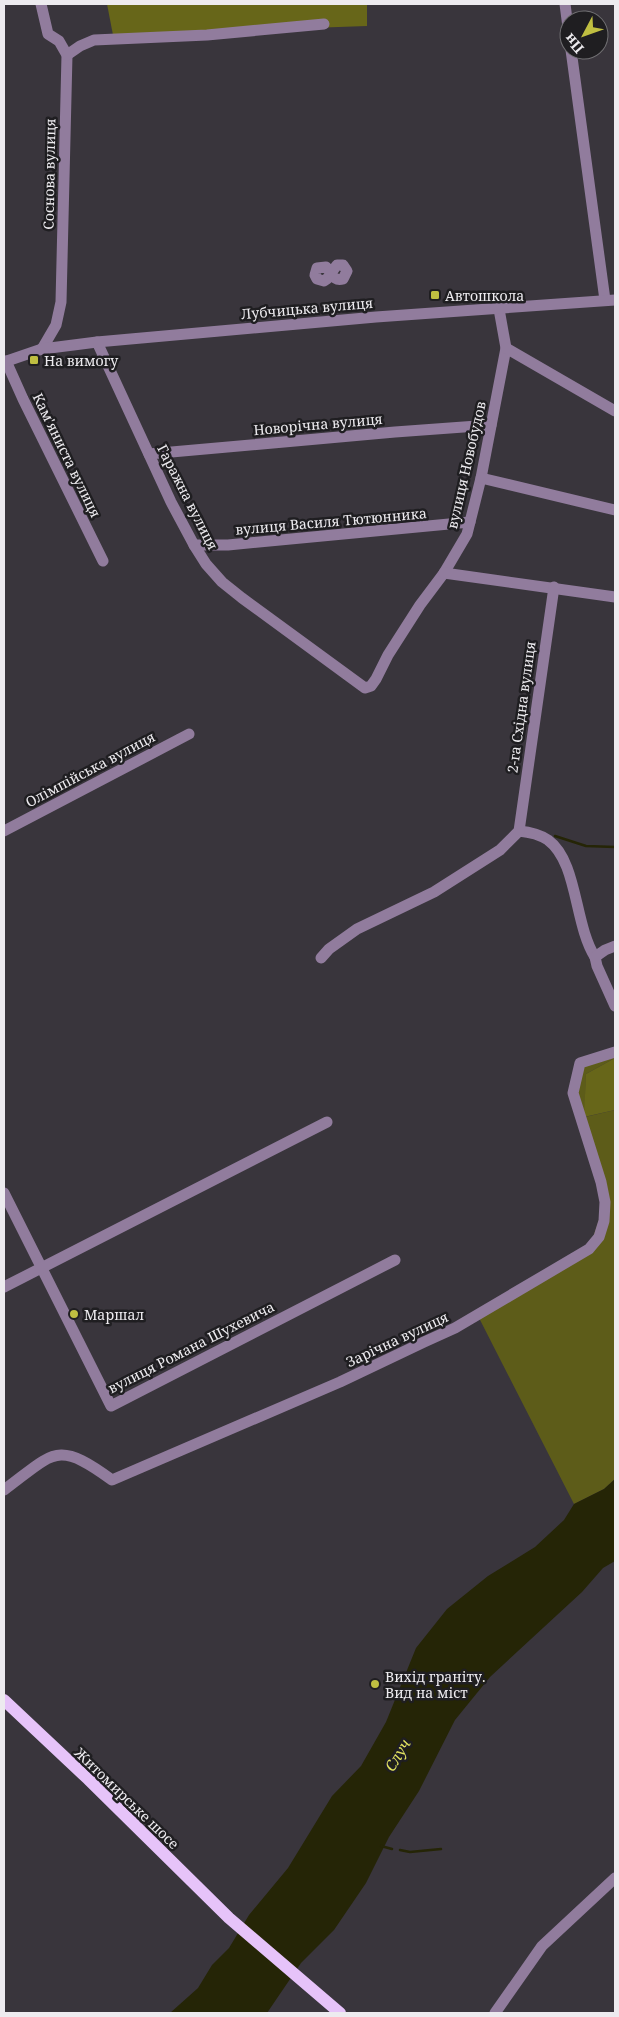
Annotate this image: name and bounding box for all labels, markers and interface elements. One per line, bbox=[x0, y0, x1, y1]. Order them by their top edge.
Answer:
north arrow bbox=[559, 10, 609, 60]
text: Пн bbox=[559, 29, 588, 58]
street label: Соснова вулиця bbox=[39, 118, 59, 230]
place label: Автошкола bbox=[445, 286, 524, 305]
marker: Автошкола bbox=[429, 289, 441, 301]
street label: Лубчицька вулиця bbox=[240, 293, 374, 323]
place label: На вимогу bbox=[44, 351, 118, 370]
marker: На вимогу bbox=[28, 354, 40, 366]
street label: Кам'яниста вулиця bbox=[29, 390, 105, 520]
street label: вулиця Новобудов bbox=[442, 399, 490, 531]
street label: Новорічна вулиця bbox=[253, 409, 383, 439]
street label: Гаражна вулиця bbox=[153, 441, 223, 553]
street label: вулиця Василя Тютюнника bbox=[234, 503, 428, 539]
street label: 2-га Східна вулиця bbox=[502, 640, 540, 774]
street label: Олімпійська вулиця bbox=[22, 727, 158, 811]
street label: вулиця Романа Шухевича bbox=[105, 1297, 277, 1397]
place label: Маршал bbox=[84, 1305, 144, 1324]
street label: Зарічна вулиця bbox=[343, 1307, 451, 1371]
marker: Маршал bbox=[68, 1308, 80, 1320]
place label: Вихід граніту. Вид на міст bbox=[385, 1667, 485, 1702]
marker: Вихід граніту. Вид на міст bbox=[369, 1678, 381, 1690]
water label: Случ bbox=[380, 1735, 415, 1775]
street label: Житомирське шосе bbox=[70, 1743, 183, 1853]

